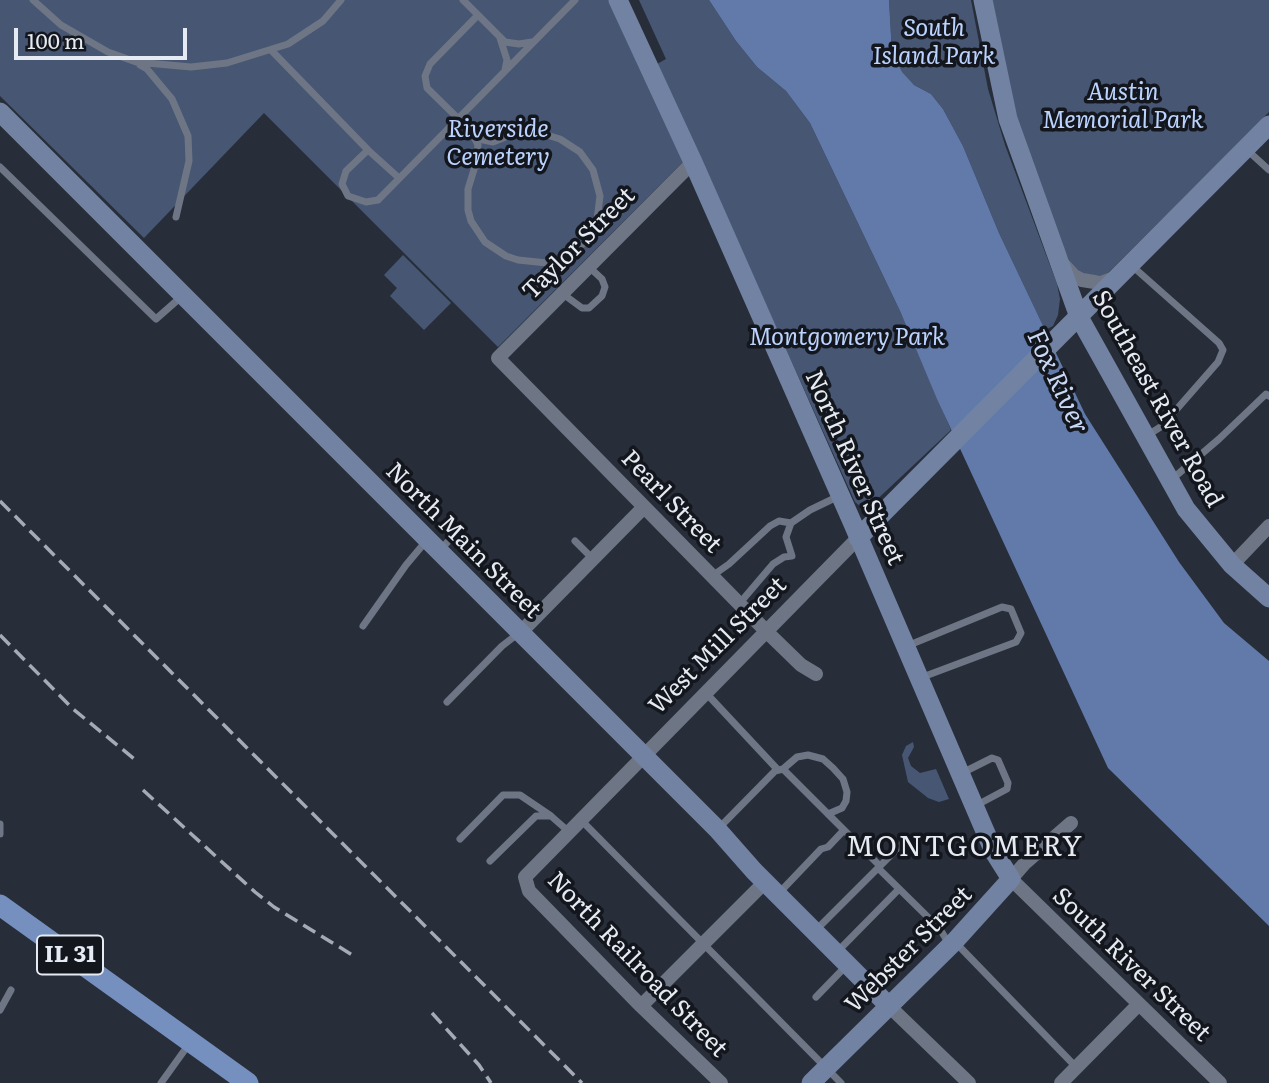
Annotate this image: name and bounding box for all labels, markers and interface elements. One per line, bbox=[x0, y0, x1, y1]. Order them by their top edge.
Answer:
scale bar bbox=[18, 14, 191, 58]
park label: South Island Park bbox=[873, 15, 995, 71]
text: 100 m bbox=[27, 24, 84, 55]
park label: Austin Memorial Park bbox=[1042, 79, 1204, 135]
park label: Riverside Cemetery bbox=[446, 116, 550, 172]
street label: Taylor Street bbox=[517, 182, 641, 306]
street label: Southeast River Road bbox=[1085, 286, 1229, 512]
park label: Montgomery Park bbox=[749, 324, 945, 352]
water label: Fox River bbox=[1019, 325, 1095, 439]
street label: North River Street bbox=[798, 366, 910, 570]
street label: Pearl Street bbox=[615, 445, 727, 559]
street label: North Main Street bbox=[379, 457, 547, 625]
street label: West Mill Street bbox=[643, 571, 793, 721]
district label: MONTGOMERY bbox=[847, 831, 1083, 865]
street label: North Railroad Street bbox=[541, 866, 733, 1064]
street label: Webster Street bbox=[840, 881, 978, 1019]
street label: South River Street bbox=[1046, 882, 1216, 1048]
road number: IL 31 bbox=[37, 936, 103, 974]

